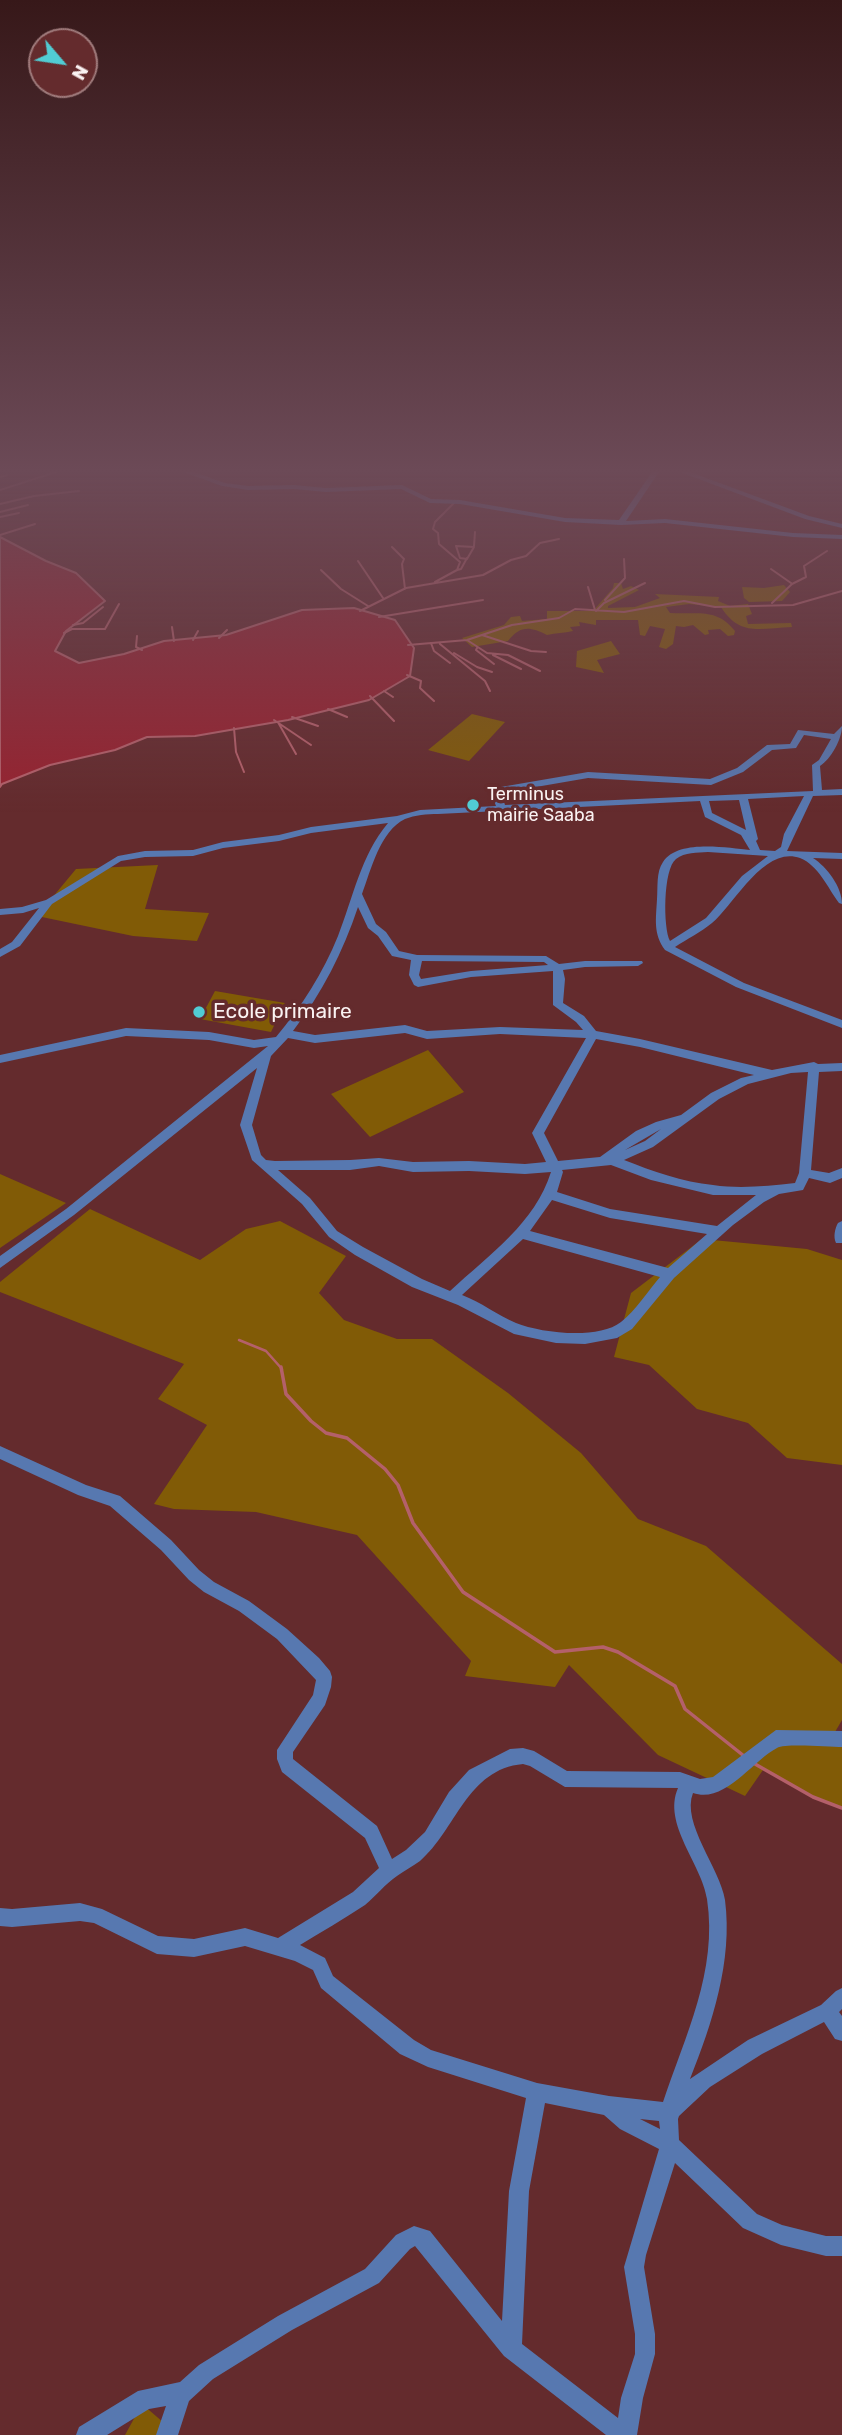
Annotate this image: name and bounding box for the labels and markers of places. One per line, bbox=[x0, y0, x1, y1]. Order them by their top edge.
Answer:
place label: Terminus mairie Saaba bbox=[487, 784, 595, 826]
marker: Terminus mairie Saaba bbox=[465, 797, 481, 813]
place label: Ecole primaire bbox=[213, 999, 352, 1025]
marker: Ecole primaire bbox=[191, 1004, 207, 1020]

